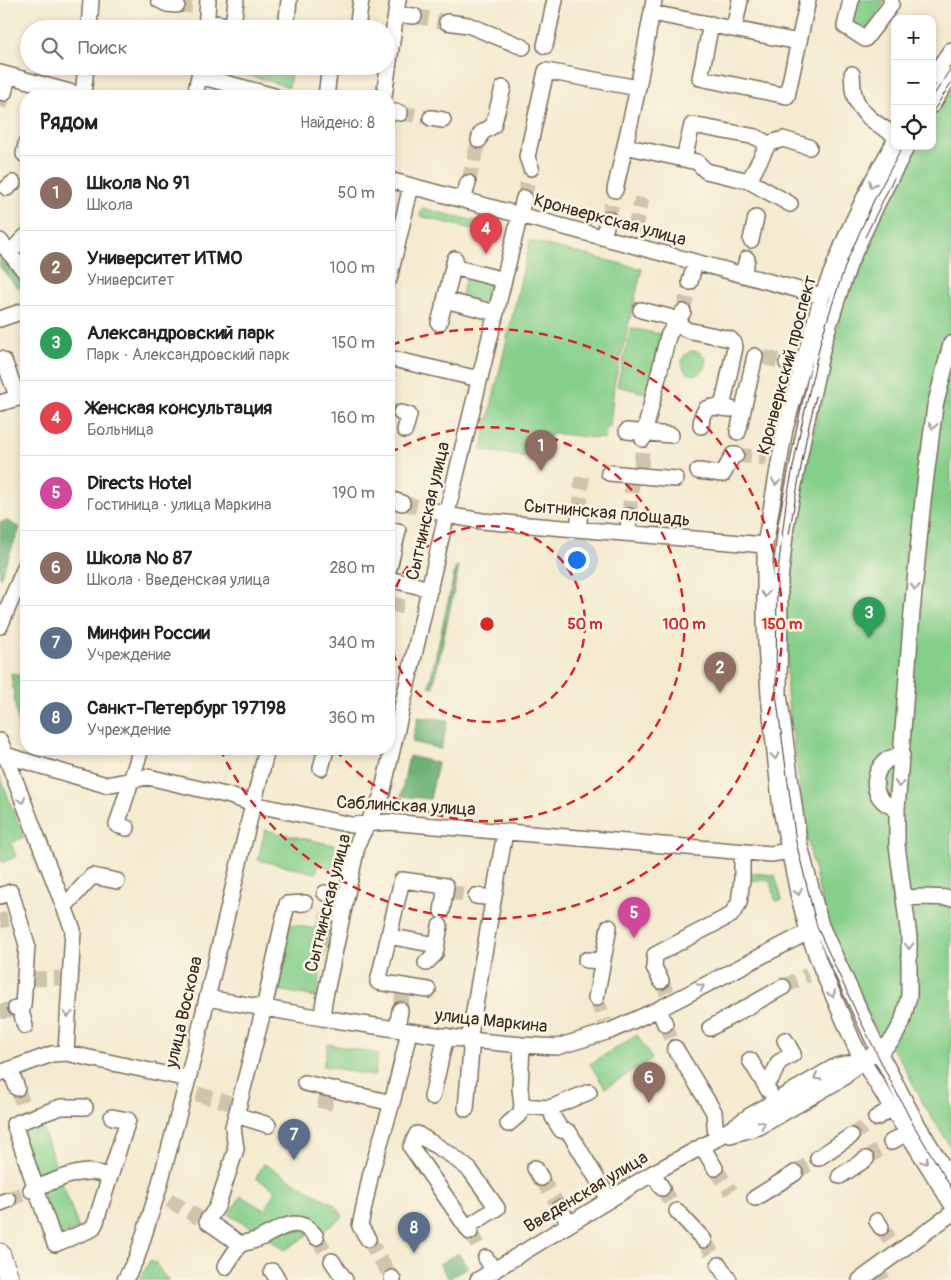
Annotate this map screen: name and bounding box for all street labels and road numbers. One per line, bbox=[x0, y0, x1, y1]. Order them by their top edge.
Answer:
street label: Кронверкская улица bbox=[531, 189, 689, 251]
street label: Кронверкский проспект bbox=[752, 273, 822, 457]
street label: Сытнинская улица bbox=[401, 439, 455, 583]
street label: Сытнинская площадь bbox=[523, 494, 691, 532]
street label: Саблинская улица bbox=[336, 791, 476, 821]
street label: Сытнинская улица bbox=[300, 831, 356, 975]
street label: улица Воскова bbox=[160, 954, 208, 1071]
street label: улица Маркина bbox=[433, 1004, 548, 1038]
street label: Введенская улица bbox=[520, 1146, 652, 1238]

